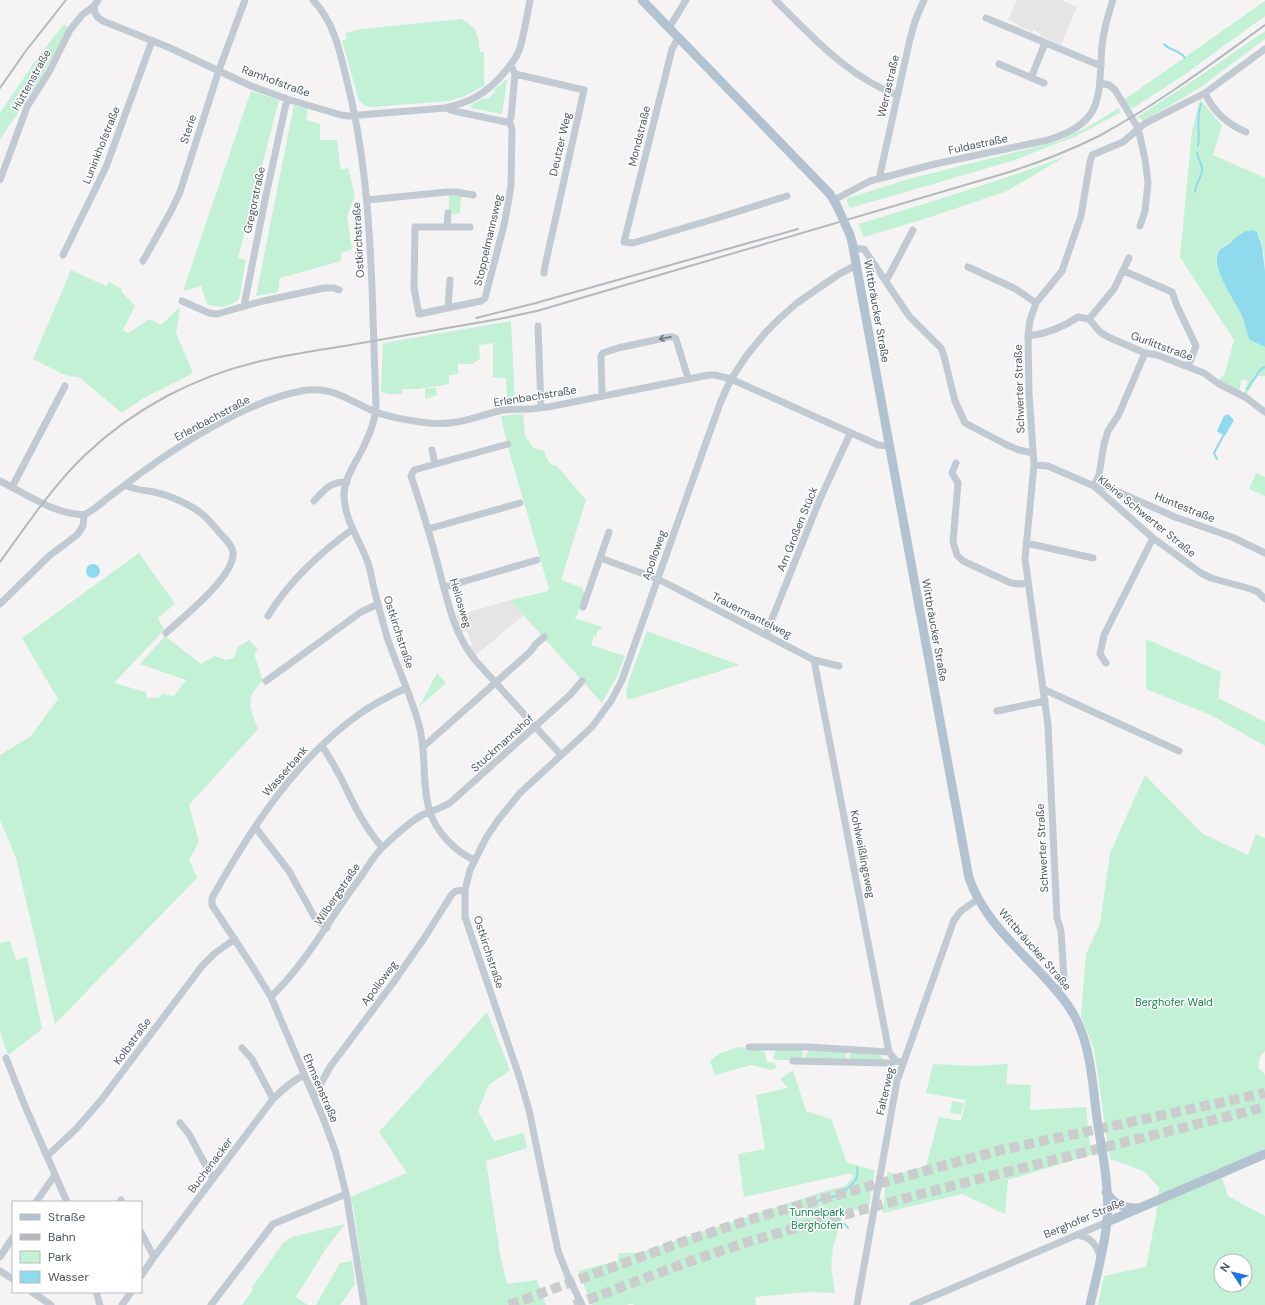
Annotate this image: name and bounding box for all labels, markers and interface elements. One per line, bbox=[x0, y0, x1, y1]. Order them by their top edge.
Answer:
street label: Hüttenstraße bbox=[8, 47, 54, 113]
street label: Werrastraße bbox=[874, 53, 902, 119]
street label: Ramhofstraße bbox=[240, 62, 312, 100]
street label: Luninkhofstraße bbox=[79, 104, 123, 186]
street label: Mondstraße bbox=[625, 104, 653, 168]
street label: Deutzer Weg bbox=[546, 111, 574, 177]
street label: Sterie bbox=[177, 113, 199, 145]
street label: Fuldastraße bbox=[947, 131, 1009, 157]
street label: Gregorstraße bbox=[240, 165, 268, 235]
street label: Stoppelmannsweg bbox=[471, 193, 505, 287]
street label: Ostkirchstraße bbox=[349, 202, 367, 278]
street label: Wittbräucker Straße bbox=[861, 259, 893, 363]
street label: Gurlittstraße bbox=[1129, 328, 1195, 364]
one-way arrow bbox=[659, 334, 672, 342]
street label: Schwerter Straße bbox=[1010, 344, 1028, 434]
street label: Erlenbachstraße bbox=[493, 383, 577, 409]
street label: Erlenbachstraße bbox=[172, 392, 252, 444]
street label: Kleine Schwerter Straße bbox=[1095, 472, 1199, 560]
street label: Am Großen Stück bbox=[774, 484, 821, 573]
street label: Huntestraße bbox=[1153, 489, 1217, 525]
street label: Apolloweg bbox=[639, 528, 669, 582]
street label: Heliosweg bbox=[447, 576, 475, 630]
street label: Wittbräucker Straße bbox=[919, 578, 951, 682]
street label: Trauermantelweg bbox=[710, 589, 794, 641]
street label: Ostkirchstraße bbox=[381, 594, 417, 670]
street label: Stuckmannshof bbox=[468, 711, 536, 775]
street label: Wasserbank bbox=[259, 743, 311, 799]
street label: Schwerter Straße bbox=[1033, 803, 1051, 893]
street label: Kohlweißlingsweg bbox=[848, 809, 878, 899]
street label: Wilbergstraße bbox=[311, 860, 363, 928]
street label: Wittbräucker Straße bbox=[996, 905, 1074, 993]
street label: Ostkirchstraße bbox=[471, 914, 507, 990]
street label: Apolloweg bbox=[358, 958, 400, 1008]
park label: Berghofer Wald bbox=[1135, 995, 1213, 1009]
street label: Kolbstraße bbox=[110, 1015, 154, 1067]
street label: Ehmsenstraße bbox=[300, 1051, 342, 1125]
street label: Falterweg bbox=[873, 1066, 897, 1116]
street label: Buchenacker bbox=[185, 1134, 235, 1196]
street label: Berghofer Straße bbox=[1041, 1195, 1127, 1241]
legend bbox=[12, 1201, 142, 1293]
park label: Tunnelpark Berghofen bbox=[789, 1205, 845, 1232]
text: Straße bbox=[48, 1209, 85, 1225]
text: Bahn bbox=[48, 1229, 76, 1245]
text: Park bbox=[48, 1249, 72, 1265]
north arrow bbox=[1213, 1253, 1253, 1293]
text: N bbox=[1217, 1260, 1233, 1275]
text: Wasser bbox=[48, 1269, 89, 1285]

